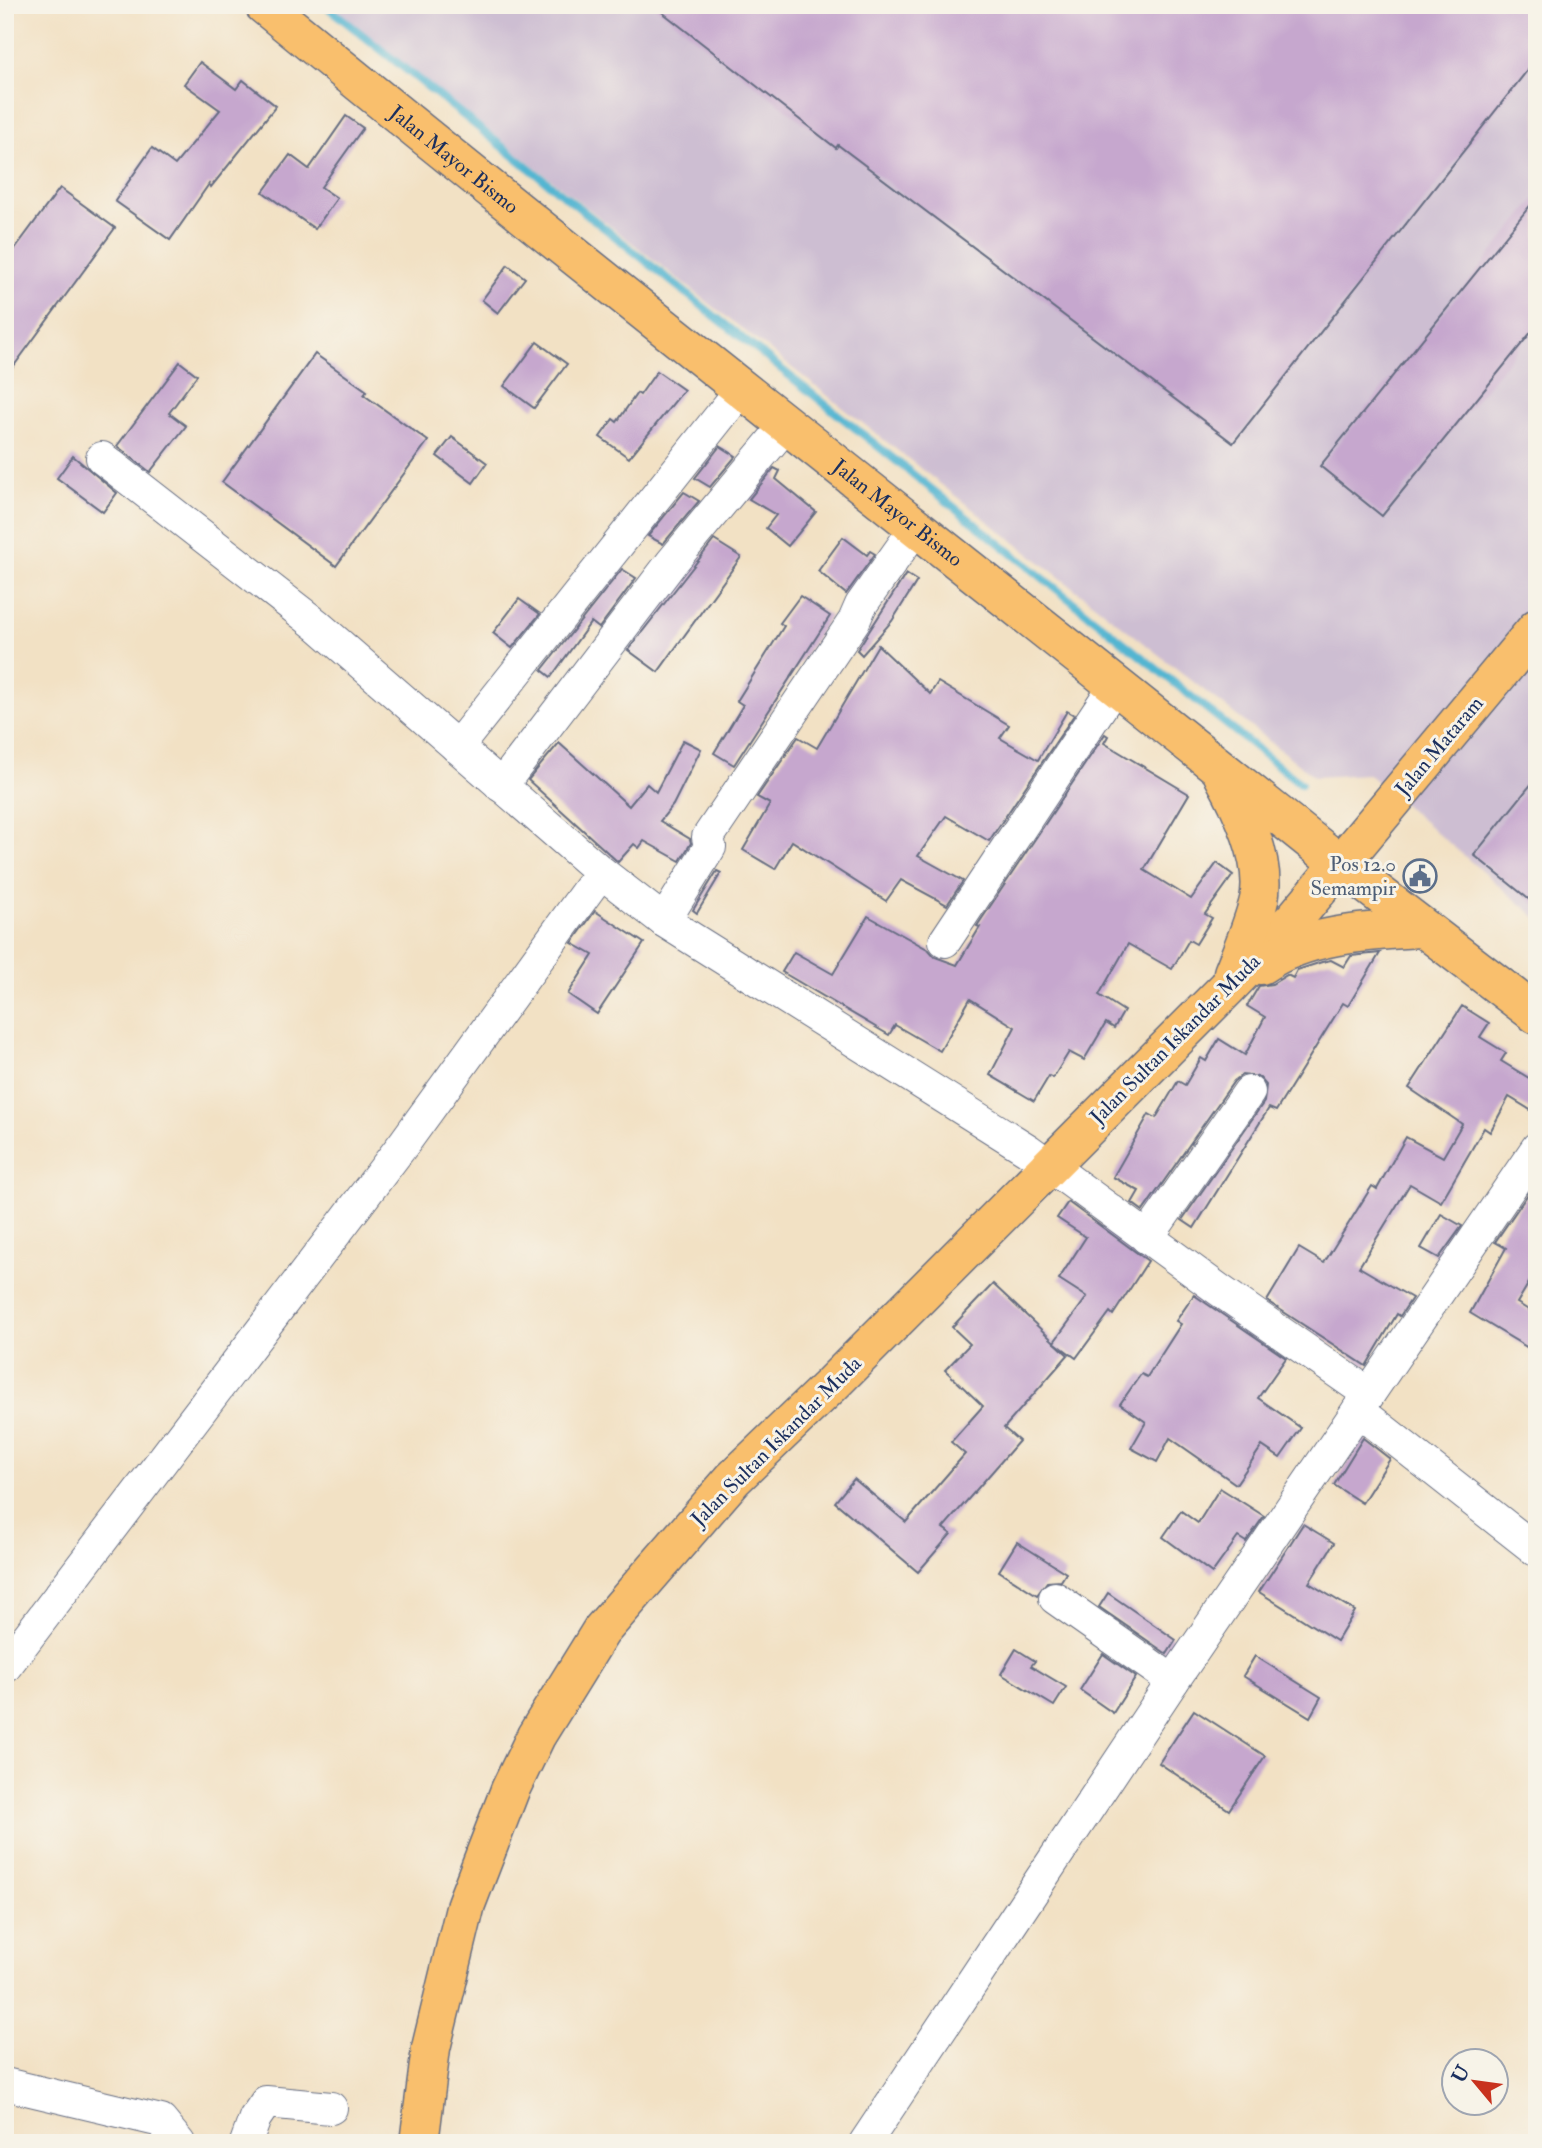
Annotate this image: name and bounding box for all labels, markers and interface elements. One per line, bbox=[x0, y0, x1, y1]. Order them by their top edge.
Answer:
street label: Jalan Mayor Bismo bbox=[383, 99, 524, 220]
street label: Jalan Mayor Bismo bbox=[826, 453, 968, 573]
street label: Jalan Mataram bbox=[1389, 691, 1489, 803]
place label: Pos 12.0 Semampir bbox=[1310, 851, 1396, 902]
public building icon: Pos 12.0 Semampir bbox=[1401, 857, 1439, 895]
street label: Jalan Sultan Iskandar Muda bbox=[1084, 948, 1267, 1131]
street label: Jalan Sultan Iskandar Muda bbox=[685, 1350, 868, 1533]
north arrow bbox=[1440, 2046, 1510, 2116]
text: U bbox=[1447, 2061, 1475, 2087]

